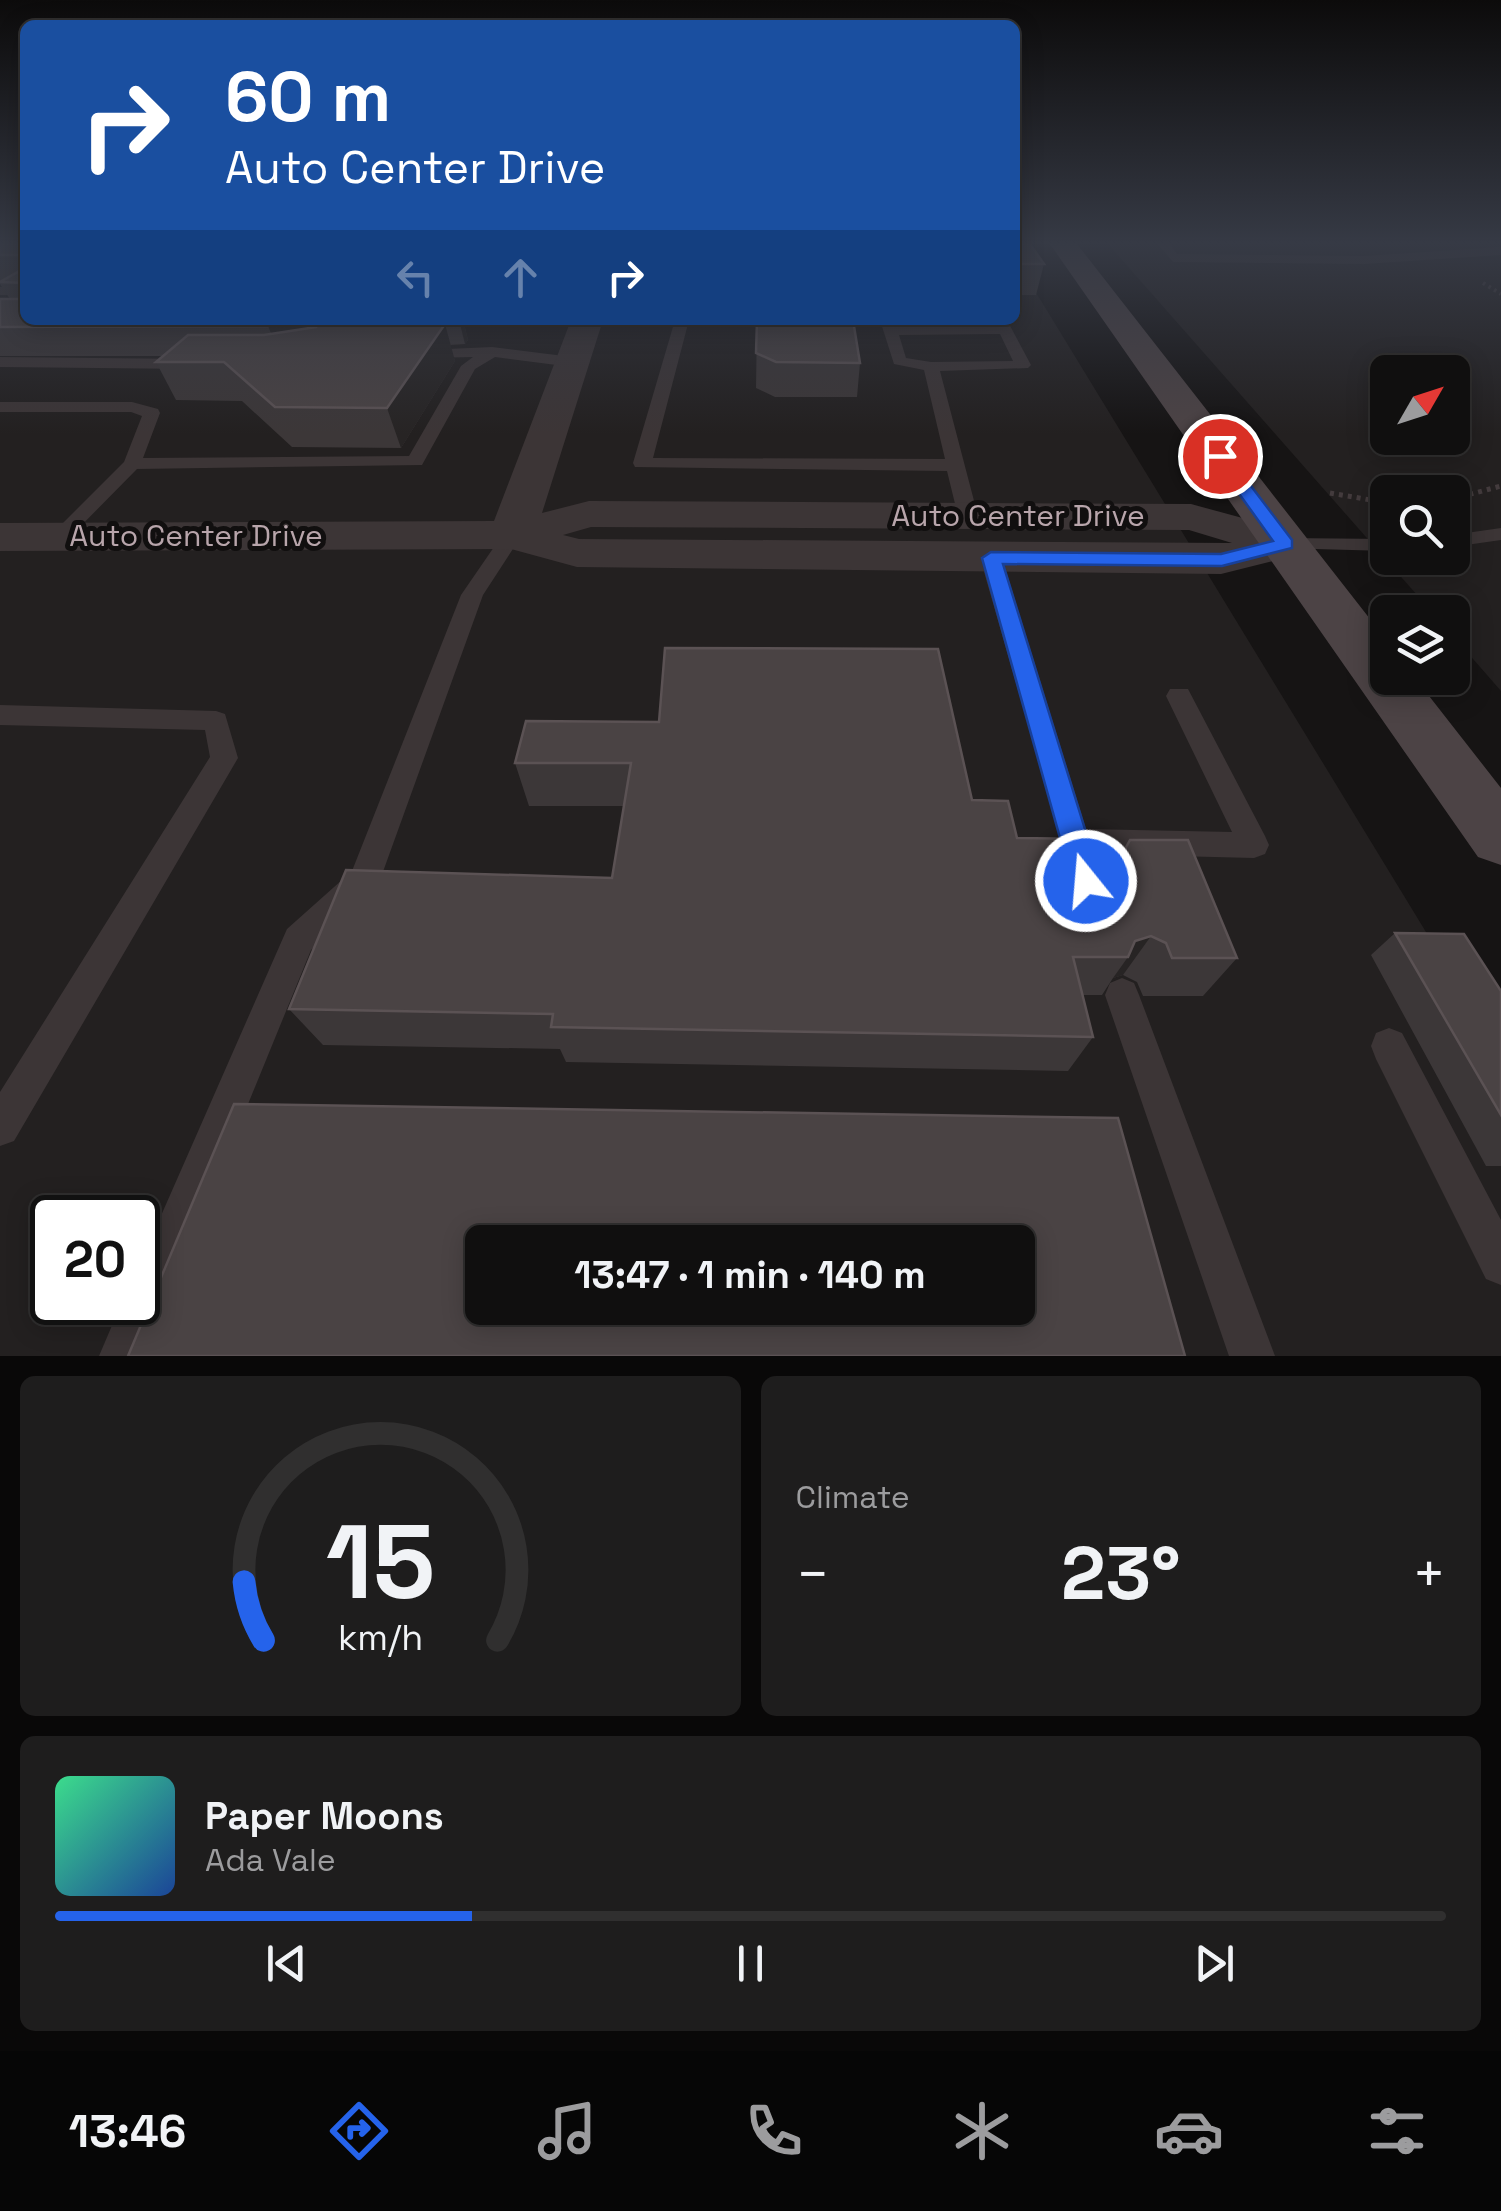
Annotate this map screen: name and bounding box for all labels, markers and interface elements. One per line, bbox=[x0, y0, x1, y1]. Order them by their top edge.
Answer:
text: 60 m bbox=[225, 52, 391, 141]
icon: right bbox=[60, 60, 190, 190]
text: Auto Center Drive bbox=[225, 139, 606, 196]
icon: left bbox=[388, 250, 443, 305]
icon: ahead bbox=[493, 250, 548, 305]
icon: right bbox=[598, 250, 653, 305]
north arrow bbox=[1370, 355, 1470, 455]
map controls bbox=[1370, 355, 1470, 695]
pin bbox=[1178, 414, 1263, 499]
icon: arrive bbox=[1193, 429, 1248, 484]
button: search bbox=[1370, 475, 1470, 575]
street label: Auto Center Drive bbox=[891, 496, 1145, 535]
street label: Auto Center Drive bbox=[69, 516, 323, 555]
button: layers bbox=[1370, 595, 1470, 695]
position arrow bbox=[1034, 829, 1138, 933]
speed limit sign: 20 bbox=[30, 1195, 160, 1325]
text: 13:47 · 1 min · 140 m bbox=[574, 1251, 926, 1299]
text: Climate bbox=[796, 1477, 910, 1517]
text: 15 bbox=[326, 1496, 435, 1628]
text: 23° bbox=[1061, 1525, 1181, 1621]
text: − bbox=[796, 1539, 830, 1609]
text: + bbox=[1412, 1539, 1446, 1609]
text: km/h bbox=[338, 1615, 423, 1660]
text: Paper Moons bbox=[205, 1792, 444, 1840]
text: Ada Vale bbox=[205, 1840, 336, 1880]
icon: previous bbox=[259, 1936, 314, 1991]
icon: pause bbox=[723, 1936, 778, 1991]
icon: next bbox=[1187, 1936, 1242, 1991]
icon: directions bbox=[324, 2096, 394, 2166]
icon: music bbox=[532, 2096, 602, 2166]
icon: phone bbox=[739, 2096, 809, 2166]
icon: climate bbox=[947, 2096, 1017, 2166]
icon: car bbox=[1154, 2096, 1224, 2166]
icon: filters bbox=[1362, 2096, 1432, 2166]
text: 13:46 bbox=[69, 2103, 186, 2160]

